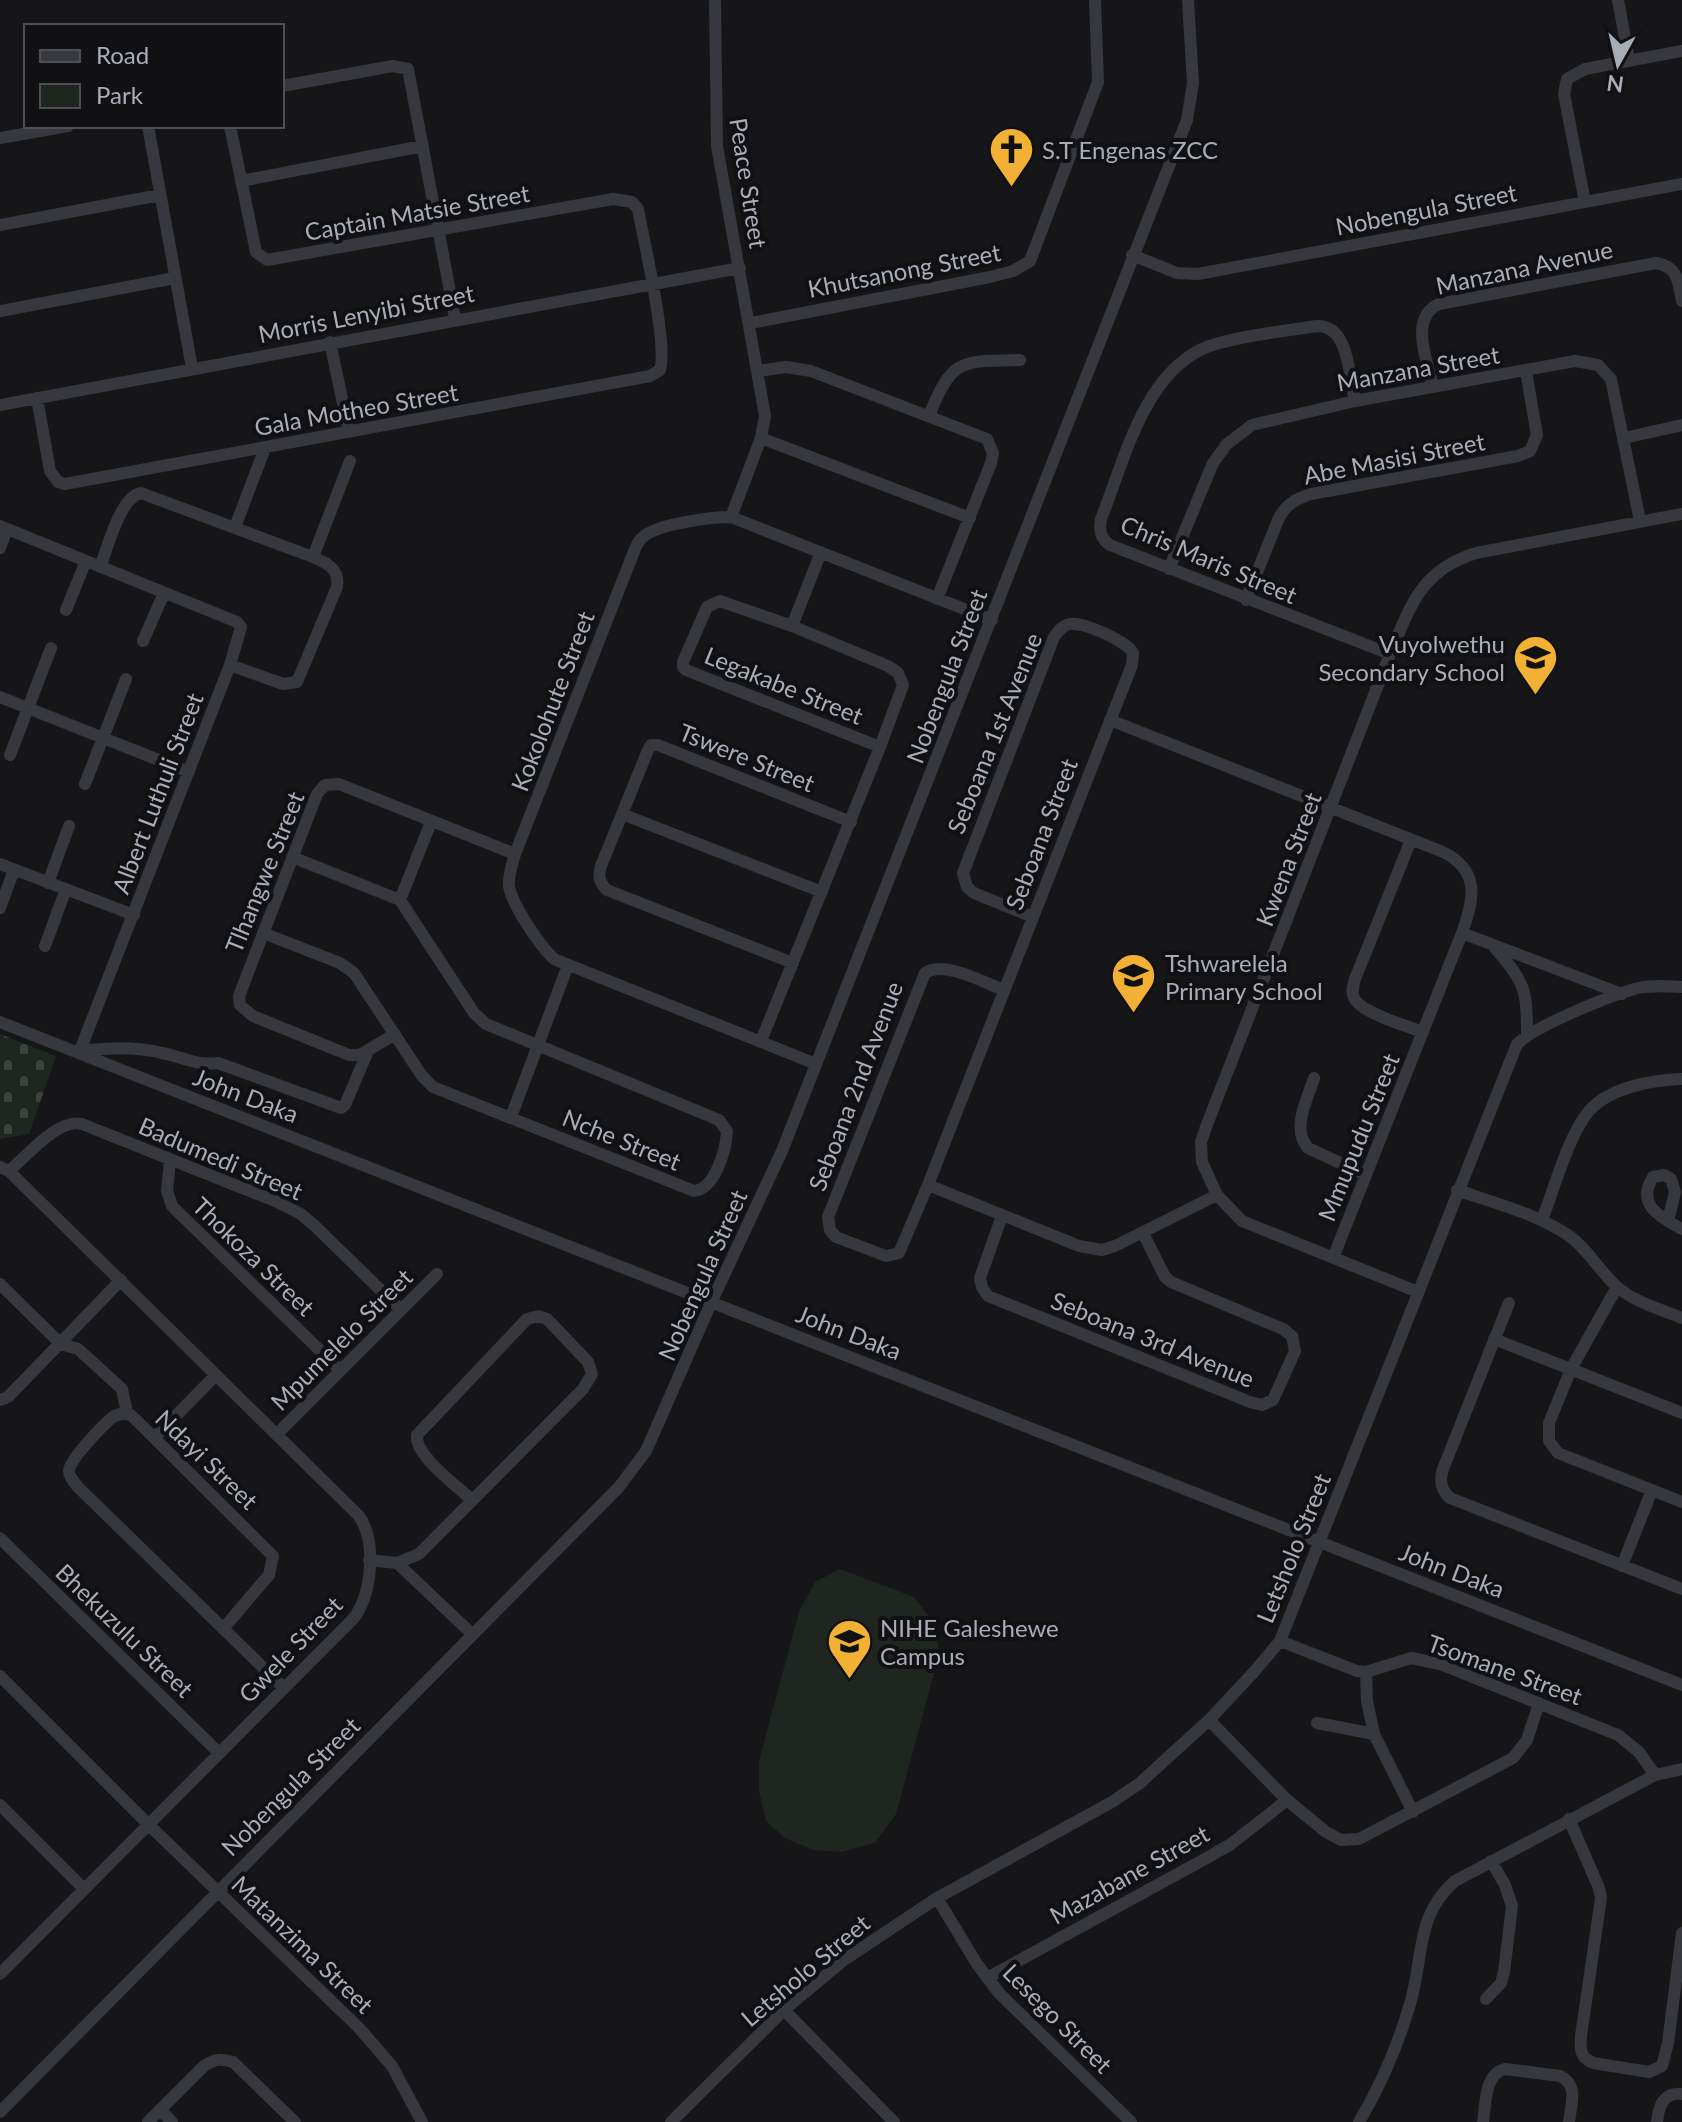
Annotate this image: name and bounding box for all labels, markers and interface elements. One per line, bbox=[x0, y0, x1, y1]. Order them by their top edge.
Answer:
legend bbox=[24, 24, 284, 128]
north arrow bbox=[1578, 24, 1658, 104]
text: Road bbox=[96, 40, 149, 69]
text: N bbox=[1605, 70, 1625, 99]
text: Park bbox=[96, 80, 144, 109]
street label: Peace Street bbox=[724, 116, 774, 251]
church icon: S.T Engenas ZCC bbox=[987, 125, 1035, 188]
place label: S.T Engenas ZCC bbox=[1042, 135, 1218, 164]
street label: Nobengula Street bbox=[1333, 177, 1519, 241]
street label: Captain Matsie Street bbox=[302, 178, 532, 246]
street label: Manzana Avenue bbox=[1433, 234, 1615, 300]
street label: Khutsanong Street bbox=[805, 237, 1003, 303]
street label: Morris Lenyibi Street bbox=[256, 278, 477, 348]
street label: Manzana Street bbox=[1334, 339, 1502, 397]
street label: Gala Motheo Street bbox=[252, 377, 460, 441]
street label: Abe Masisi Street bbox=[1301, 426, 1487, 490]
street label: Chris Maris Street bbox=[1117, 509, 1302, 609]
street label: Nobengula Street bbox=[900, 585, 993, 767]
street label: Kokolohute Street bbox=[504, 607, 600, 795]
street label: Seboana 1st Avenue bbox=[941, 628, 1047, 838]
place label: Vuyolwethu Secondary School bbox=[1318, 629, 1505, 686]
school or university icon: Vuyolwethu Secondary School bbox=[1512, 633, 1560, 696]
street label: Legakabe Street bbox=[701, 640, 868, 730]
street label: Albert Luthuli Street bbox=[105, 688, 209, 897]
street label: Tswere Street bbox=[675, 717, 819, 797]
street label: Seboana Street bbox=[999, 754, 1083, 914]
street label: Tlhangwe Street bbox=[218, 787, 310, 957]
street label: Kwena Street bbox=[1249, 788, 1327, 930]
place label: Tshwarelela Primary School bbox=[1165, 948, 1323, 1005]
school or university icon: Tshwarelela Primary School bbox=[1110, 952, 1158, 1015]
street label: Seboana 2nd Avenue bbox=[802, 977, 908, 1195]
street label: Mmupudu Street bbox=[1311, 1049, 1405, 1225]
street label: John Daka bbox=[189, 1062, 303, 1128]
street label: Nche Street bbox=[559, 1102, 686, 1176]
street label: Badumedi Street bbox=[135, 1110, 308, 1206]
street label: Nobengula Street bbox=[651, 1185, 753, 1365]
street label: Thokoza Street bbox=[187, 1191, 321, 1322]
street label: Mpumelelo Street bbox=[264, 1262, 418, 1416]
street label: Seboana 3rd Avenue bbox=[1047, 1285, 1259, 1393]
street label: John Daka bbox=[792, 1299, 906, 1365]
street label: Ndayi Street bbox=[150, 1403, 264, 1515]
street label: Letsholo Street bbox=[1250, 1469, 1336, 1627]
street label: John Daka bbox=[1395, 1537, 1509, 1603]
street label: Bhekuzulu Street bbox=[50, 1557, 200, 1703]
street label: Gwele Street bbox=[232, 1590, 348, 1708]
place label: NIHE Galeshewe Campus bbox=[880, 1613, 1059, 1670]
school or university icon: NIHE Galeshewe Campus bbox=[825, 1617, 873, 1680]
street label: Tsomane Street bbox=[1424, 1628, 1587, 1711]
street label: Nobengula Street bbox=[215, 1710, 366, 1861]
street label: Mazabane Street bbox=[1044, 1818, 1214, 1930]
street label: Matanzima Street bbox=[226, 1869, 380, 2019]
street label: Letsholo Street bbox=[735, 1908, 875, 2032]
street label: Lesego Street bbox=[997, 1957, 1119, 2079]

